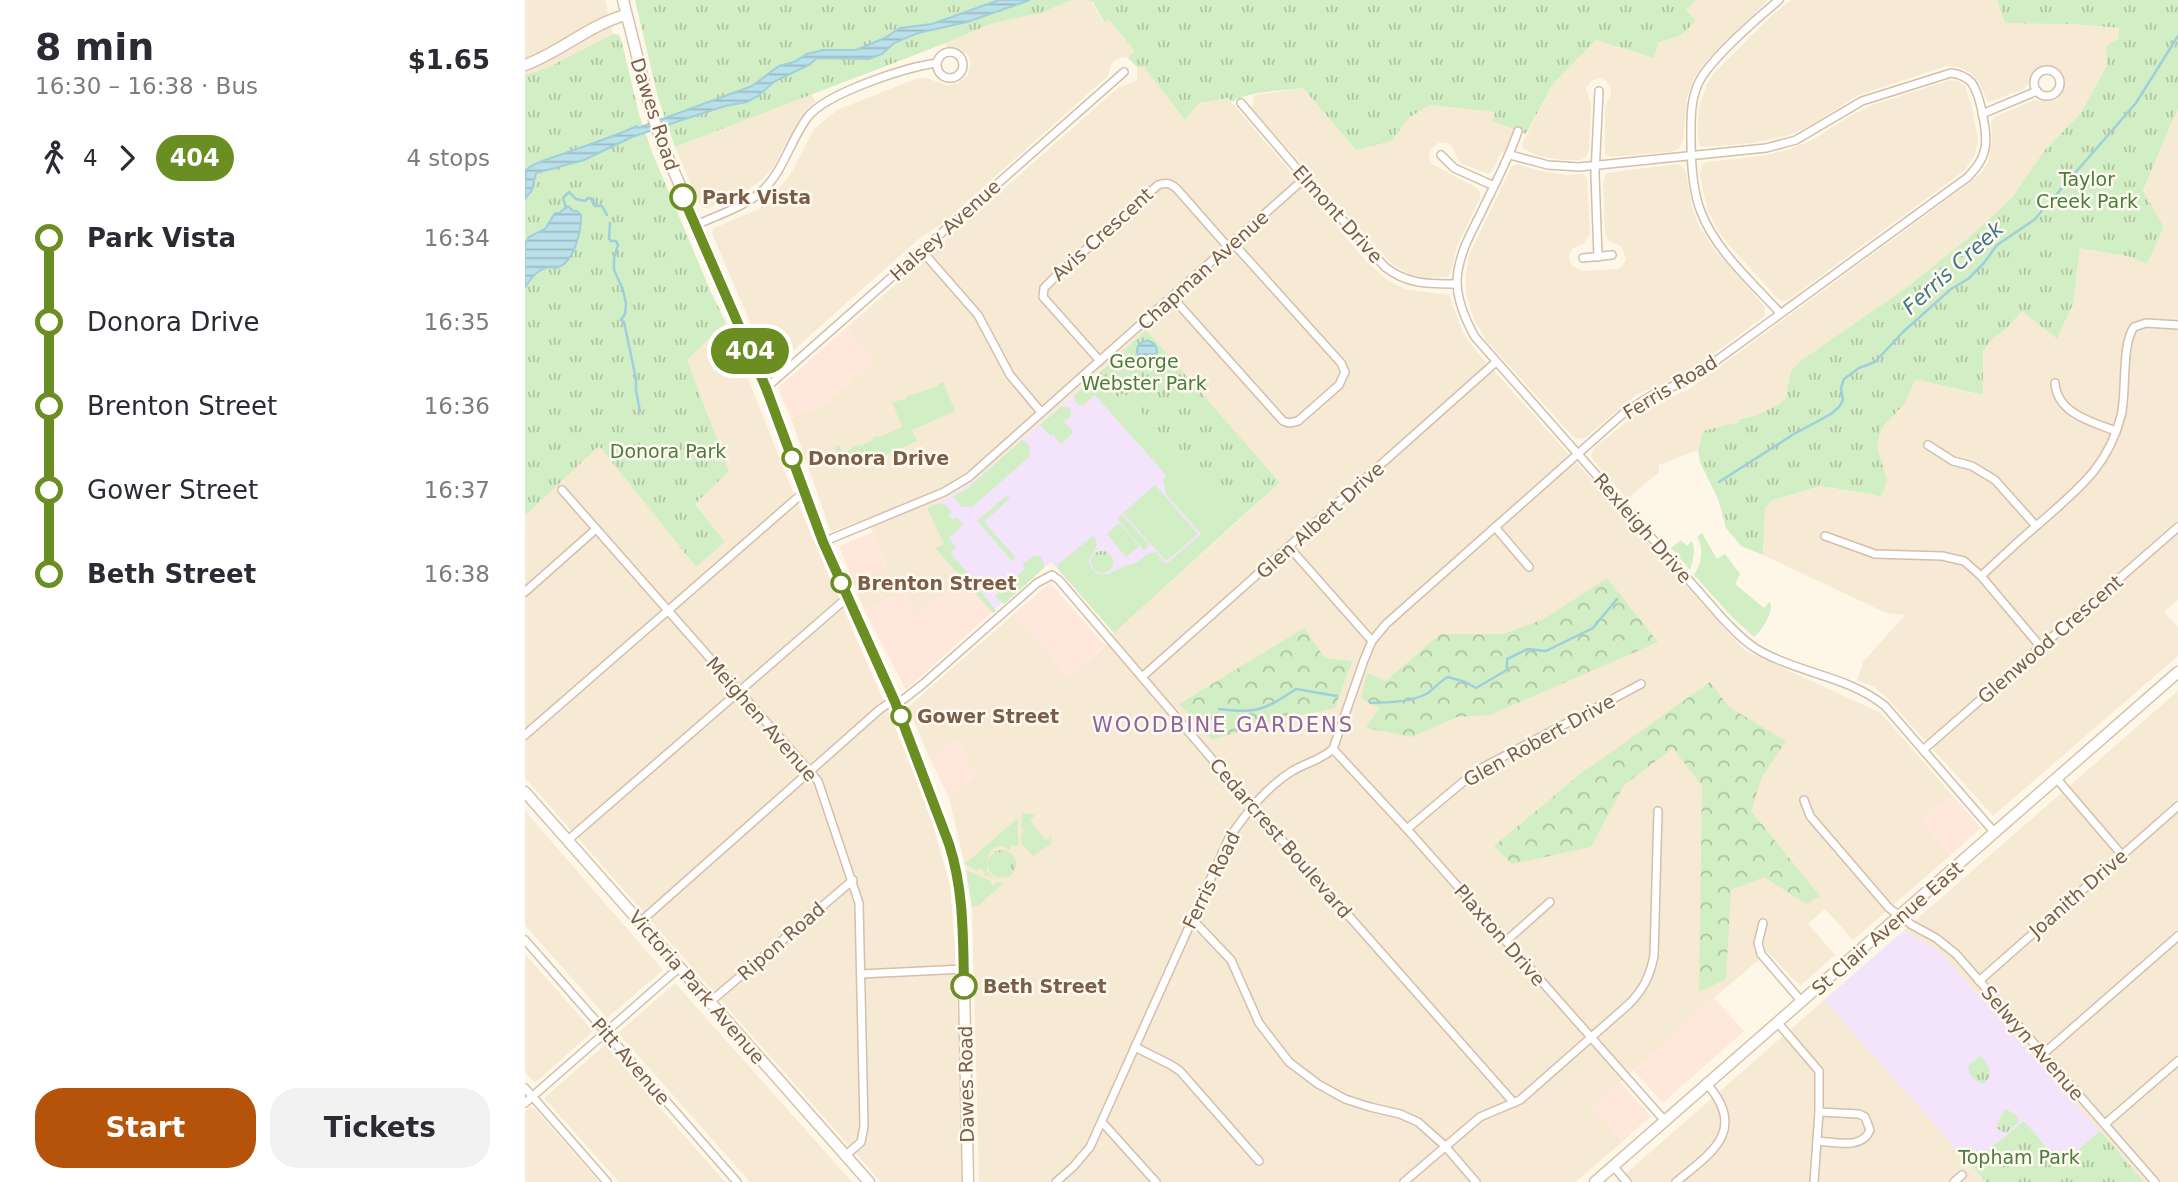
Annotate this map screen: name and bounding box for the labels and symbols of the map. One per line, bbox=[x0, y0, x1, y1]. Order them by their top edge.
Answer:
street label: Dawes Road bbox=[626, 55, 684, 173]
street label: Elmont Drive bbox=[1288, 161, 1388, 267]
park label: Taylor Creek Park bbox=[2036, 168, 2138, 212]
street label: Halsey Avenue bbox=[885, 175, 1005, 285]
street label: Avis Crescent bbox=[1047, 183, 1157, 285]
marker: Park Vista bbox=[670, 184, 696, 210]
place label: Park Vista bbox=[702, 186, 811, 208]
street label: Chapman Avenue bbox=[1133, 206, 1273, 334]
water label: Ferris Creek bbox=[1898, 216, 2009, 319]
line badge: 404 bbox=[710, 328, 790, 374]
park label: George Webster Park bbox=[1081, 350, 1207, 394]
street label: Ferris Road bbox=[1619, 350, 1721, 424]
park label: Donora Park bbox=[610, 440, 726, 462]
place label: Donora Drive bbox=[808, 447, 949, 469]
marker: Donora Drive bbox=[782, 448, 802, 468]
street label: Glen Albert Drive bbox=[1252, 457, 1388, 583]
street label: Rexleigh Drive bbox=[1589, 469, 1697, 587]
street label: Glenwood Crescent bbox=[1973, 570, 2127, 708]
place label: Brenton Street bbox=[857, 572, 1017, 594]
marker: Brenton Street bbox=[831, 573, 851, 593]
street label: Meighen Avenue bbox=[702, 652, 822, 786]
street label: Glen Robert Drive bbox=[1460, 689, 1618, 791]
place label: Gower Street bbox=[917, 705, 1059, 727]
marker: Gower Street bbox=[891, 706, 911, 726]
district label: WOODBINE GARDENS bbox=[1092, 713, 1354, 737]
street label: Cedarcrest Boulevard bbox=[1205, 753, 1357, 923]
street label: Ferris Road bbox=[1178, 828, 1244, 932]
street label: Joanith Drive bbox=[2024, 845, 2131, 942]
street label: St Clair Avenue East bbox=[1807, 857, 1967, 999]
street label: Plaxton Drive bbox=[1450, 880, 1550, 990]
street label: Ripon Road bbox=[733, 897, 829, 985]
street label: Victoria Park Avenue bbox=[624, 906, 770, 1068]
marker: Beth Street bbox=[951, 973, 977, 999]
place label: Beth Street bbox=[983, 975, 1107, 997]
street label: Selwyn Avenue bbox=[1977, 981, 2089, 1105]
street label: Pitt Avenue bbox=[587, 1013, 675, 1109]
street label: Dawes Road bbox=[954, 1025, 978, 1143]
park label: Topham Park bbox=[1957, 1146, 2080, 1168]

